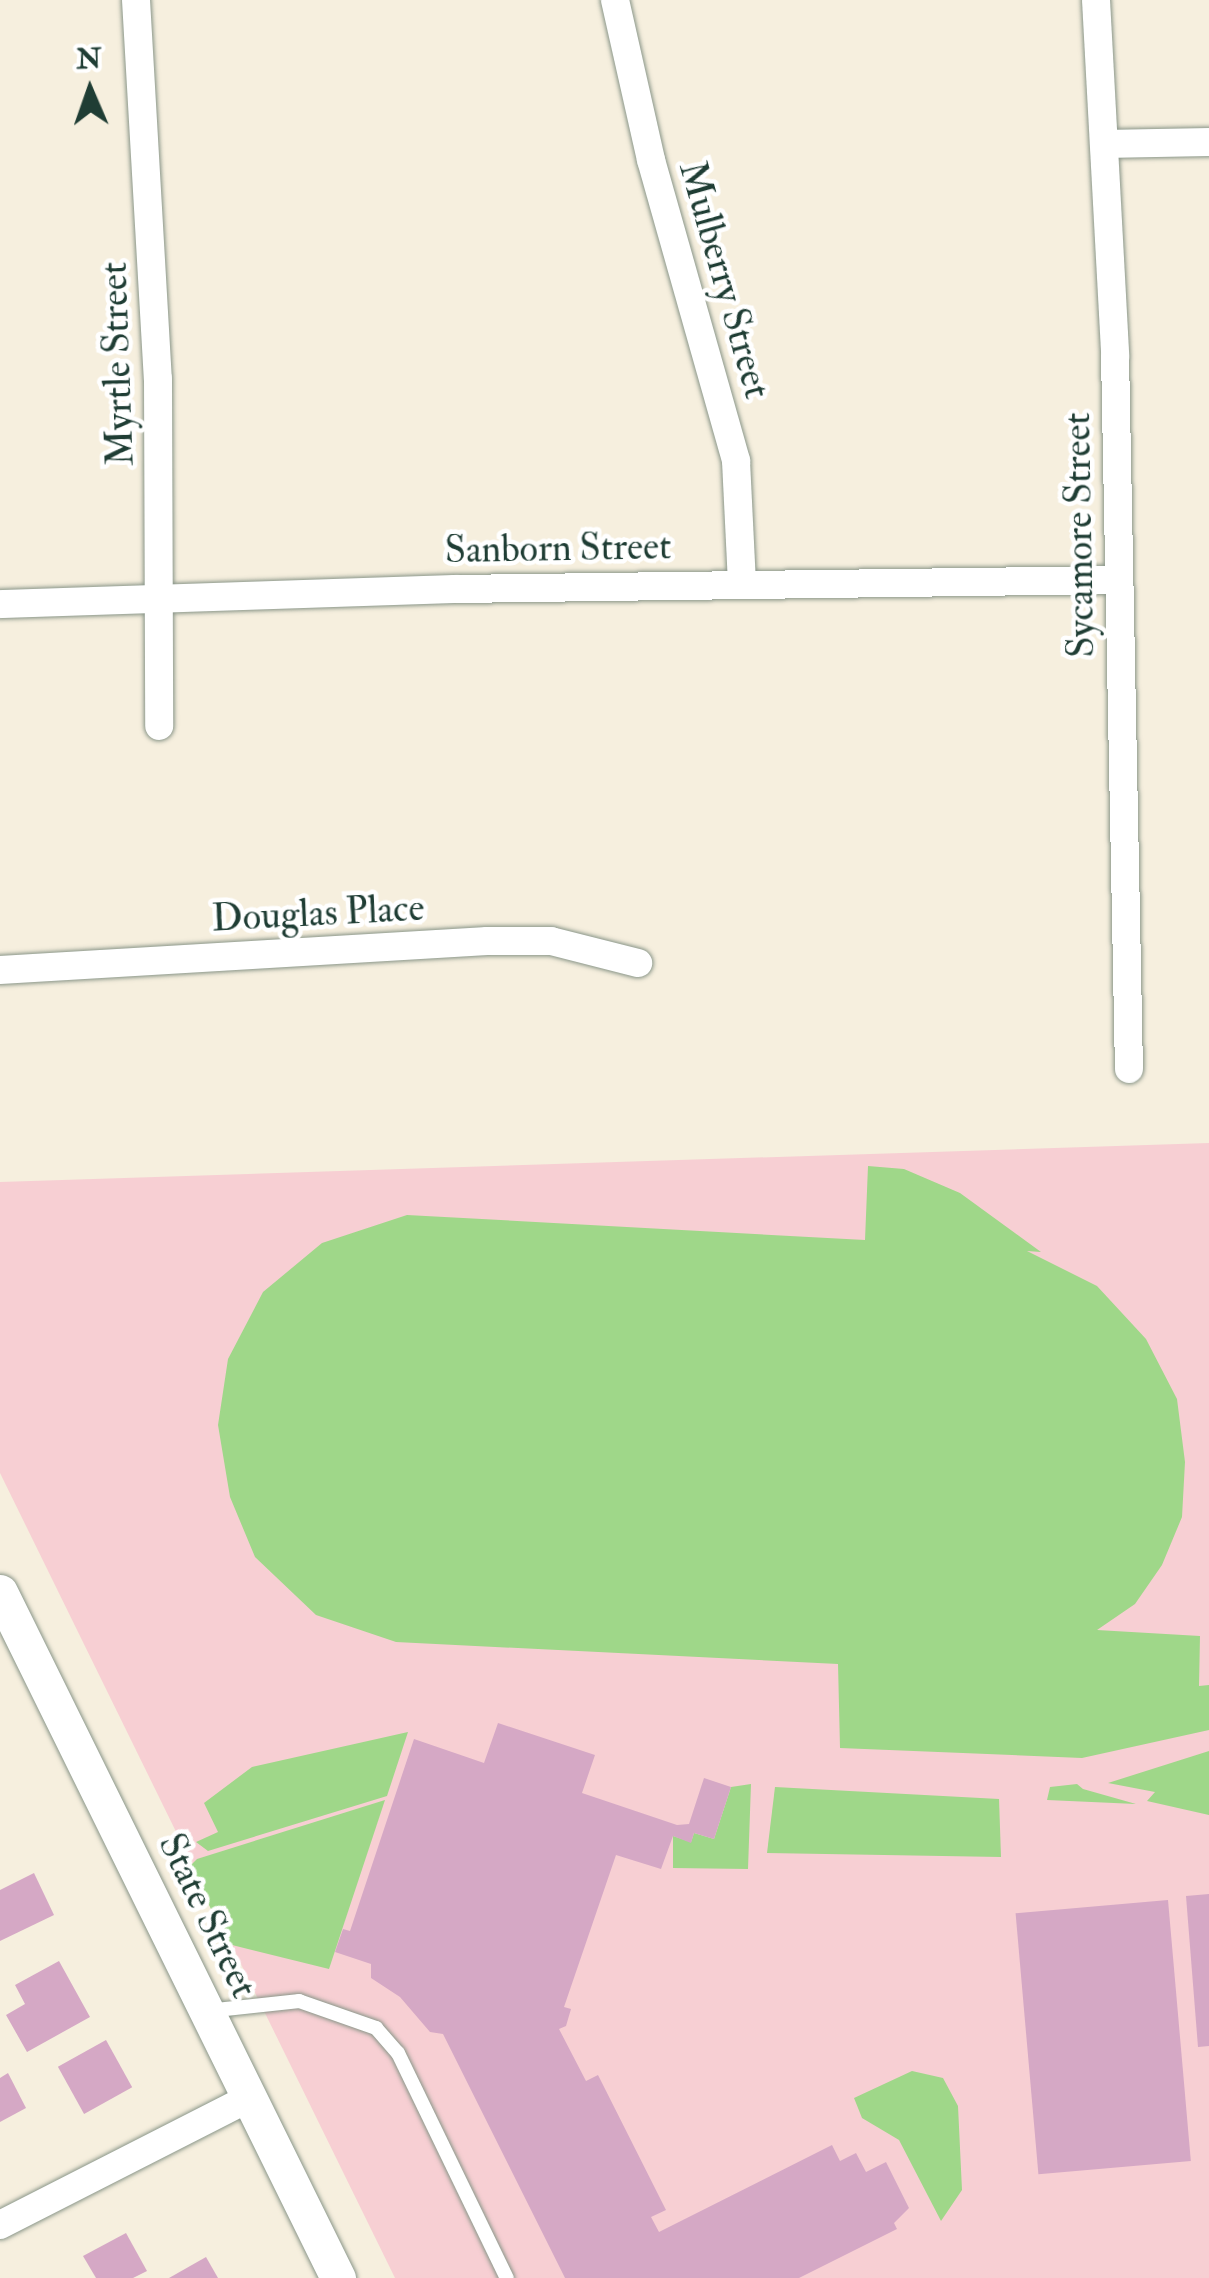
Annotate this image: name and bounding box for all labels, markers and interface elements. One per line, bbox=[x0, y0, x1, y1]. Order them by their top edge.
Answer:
north arrow bbox=[40, 40, 140, 140]
text: N bbox=[76, 42, 102, 77]
street label: Mulberry Street bbox=[668, 156, 780, 404]
street label: Myrtle Street bbox=[92, 261, 144, 467]
street label: Sycamore Street bbox=[1055, 412, 1105, 658]
street label: Sanborn Street bbox=[444, 524, 672, 574]
street label: Douglas Place bbox=[211, 886, 425, 942]
street label: State Street bbox=[148, 1827, 266, 2005]

